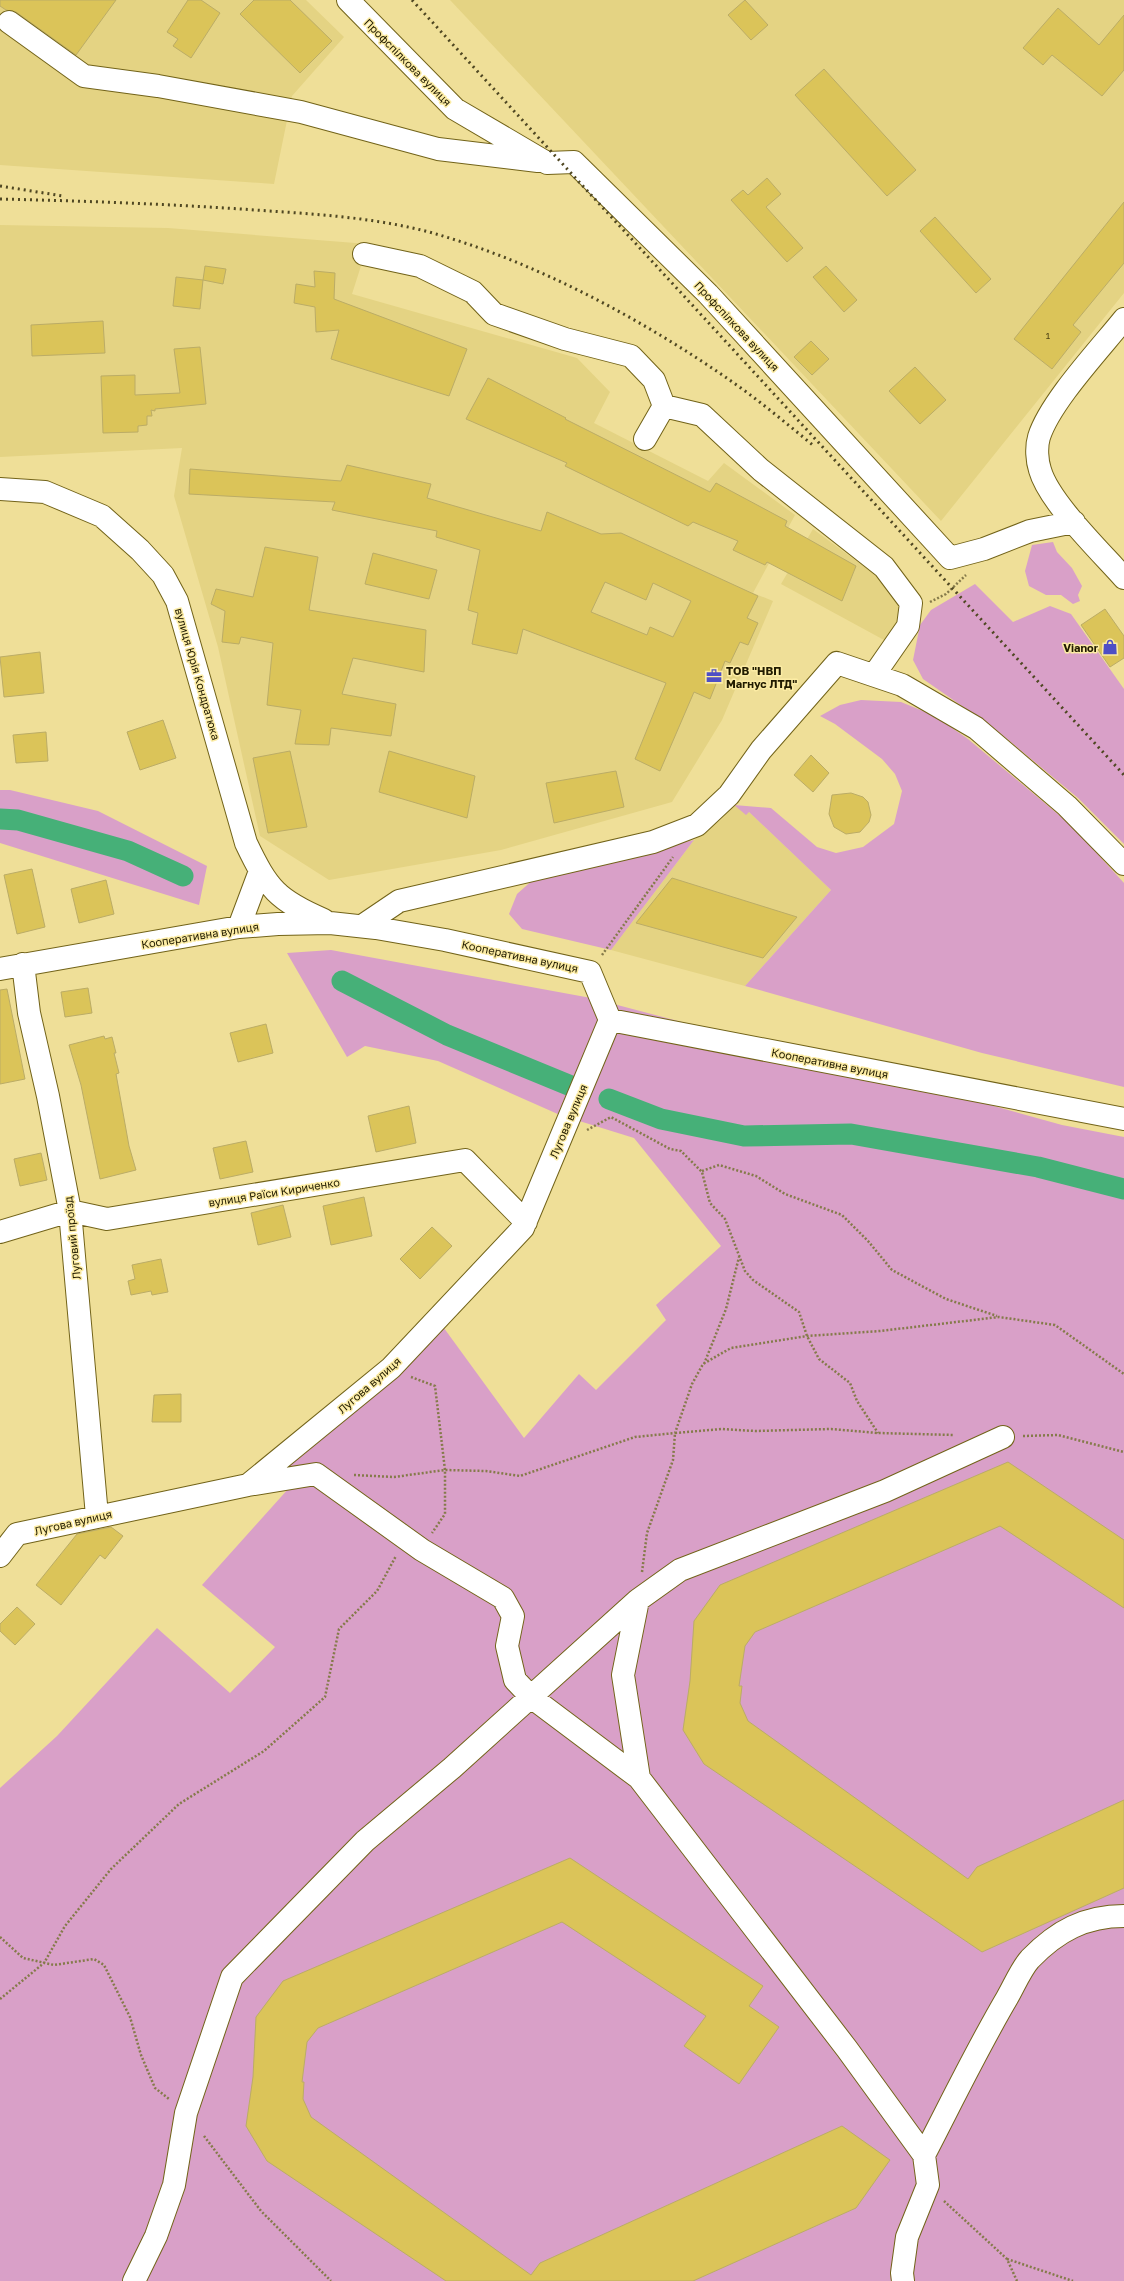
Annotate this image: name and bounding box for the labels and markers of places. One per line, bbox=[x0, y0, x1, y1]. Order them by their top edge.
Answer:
shop icon: Vianor bbox=[1101, 638, 1119, 656]
place label: Vianor bbox=[1063, 641, 1099, 654]
place label: ТОВ "НВП Магнус ЛТД" bbox=[726, 664, 797, 690]
office icon: ТОВ "НВП Магнус ЛТД" bbox=[705, 667, 723, 685]

